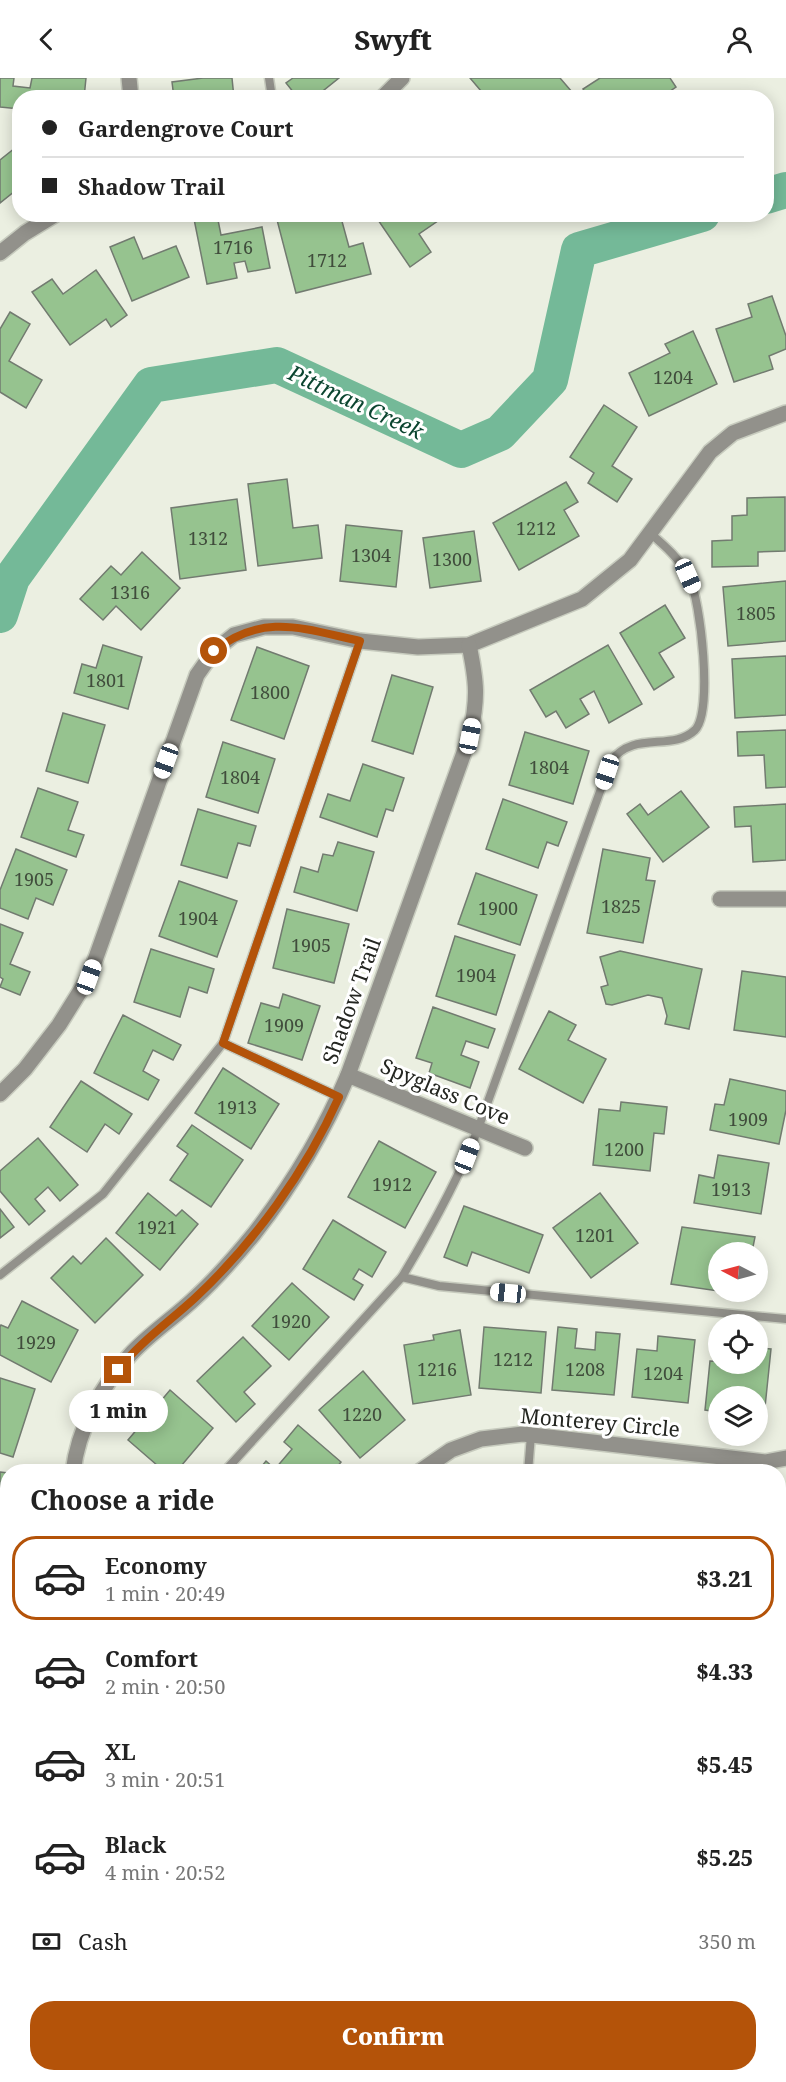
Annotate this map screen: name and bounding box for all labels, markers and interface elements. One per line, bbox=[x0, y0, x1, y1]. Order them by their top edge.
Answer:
text: Swyft bbox=[354, 21, 432, 58]
icon: back bbox=[30, 23, 63, 56]
icon: person bbox=[723, 23, 756, 56]
text: Gardengrove Court bbox=[78, 113, 293, 143]
text: Shadow Trail bbox=[78, 171, 225, 201]
house number: 1716 bbox=[213, 235, 253, 259]
house number: 1712 bbox=[307, 248, 347, 272]
water label: Pittman Creek bbox=[283, 356, 430, 446]
house number: 1204 bbox=[653, 365, 693, 389]
house number: 1212 bbox=[516, 516, 556, 540]
house number: 1312 bbox=[188, 526, 228, 550]
house number: 1304 bbox=[351, 543, 391, 567]
house number: 1300 bbox=[432, 547, 472, 571]
car bbox=[672, 556, 704, 596]
house number: 1316 bbox=[110, 580, 150, 604]
house number: 1805 bbox=[736, 601, 776, 625]
route start bbox=[200, 637, 227, 664]
house number: 1801 bbox=[86, 668, 126, 692]
house number: 1800 bbox=[250, 680, 290, 704]
car bbox=[458, 717, 482, 755]
car bbox=[151, 741, 181, 781]
car bbox=[593, 752, 621, 792]
house number: 1804 bbox=[529, 755, 569, 779]
house number: 1804 bbox=[220, 765, 260, 789]
house number: 1905 bbox=[14, 867, 54, 891]
house number: 1825 bbox=[601, 894, 641, 918]
house number: 1900 bbox=[478, 896, 518, 920]
house number: 1904 bbox=[178, 906, 218, 930]
house number: 1905 bbox=[291, 933, 331, 957]
street label: Shadow Trail bbox=[315, 933, 387, 1068]
car bbox=[74, 957, 104, 997]
house number: 1904 bbox=[456, 963, 496, 987]
house number: 1909 bbox=[264, 1013, 304, 1037]
street label: Spyglass Cove bbox=[376, 1051, 514, 1131]
house number: 1913 bbox=[217, 1095, 257, 1119]
house number: 1909 bbox=[728, 1107, 768, 1131]
car bbox=[452, 1136, 482, 1176]
house number: 1200 bbox=[604, 1137, 644, 1161]
house number: 1912 bbox=[372, 1172, 412, 1196]
house number: 1913 bbox=[711, 1177, 751, 1201]
house number: 1921 bbox=[137, 1215, 177, 1239]
house number: 1201 bbox=[575, 1223, 615, 1247]
north arrow bbox=[708, 1242, 768, 1302]
map controls bbox=[708, 1242, 768, 1446]
car bbox=[489, 1282, 527, 1304]
house number: 1920 bbox=[271, 1309, 311, 1333]
button: locate bbox=[708, 1314, 768, 1374]
house number: 1929 bbox=[16, 1330, 56, 1354]
house number: 1212 bbox=[493, 1347, 533, 1371]
route end bbox=[104, 1356, 131, 1383]
house number: 1216 bbox=[417, 1357, 457, 1381]
house number: 1208 bbox=[565, 1357, 605, 1381]
house number: 1204 bbox=[643, 1361, 683, 1385]
button: layers bbox=[708, 1386, 768, 1446]
callout: 1 min bbox=[68, 1391, 168, 1433]
text: 1 min bbox=[90, 1397, 147, 1424]
street label: Monterey Circle bbox=[519, 1401, 681, 1443]
house number: 1220 bbox=[342, 1402, 382, 1426]
text: Choose a ride bbox=[30, 1481, 215, 1518]
text: Economy bbox=[105, 1550, 207, 1580]
icon: car bbox=[33, 1551, 87, 1605]
text: $3.21 bbox=[696, 1563, 753, 1593]
text: 1 min · 20:49 bbox=[105, 1580, 225, 1607]
text: Comfort bbox=[105, 1643, 198, 1673]
icon: car bbox=[33, 1644, 87, 1698]
text: $4.33 bbox=[696, 1656, 753, 1686]
text: 2 min · 20:50 bbox=[105, 1673, 225, 1700]
text: XL bbox=[105, 1736, 136, 1766]
icon: car bbox=[33, 1737, 87, 1791]
text: $5.45 bbox=[696, 1749, 753, 1779]
text: 3 min · 20:51 bbox=[105, 1766, 225, 1793]
text: Black bbox=[105, 1829, 166, 1859]
icon: car bbox=[33, 1830, 87, 1884]
text: $5.25 bbox=[696, 1842, 753, 1872]
text: 4 min · 20:52 bbox=[105, 1859, 225, 1886]
icon: cash bbox=[30, 1925, 63, 1958]
text: Cash bbox=[78, 1926, 128, 1956]
text: 350 m bbox=[698, 1928, 756, 1955]
button: Confirm bbox=[30, 2001, 756, 2070]

